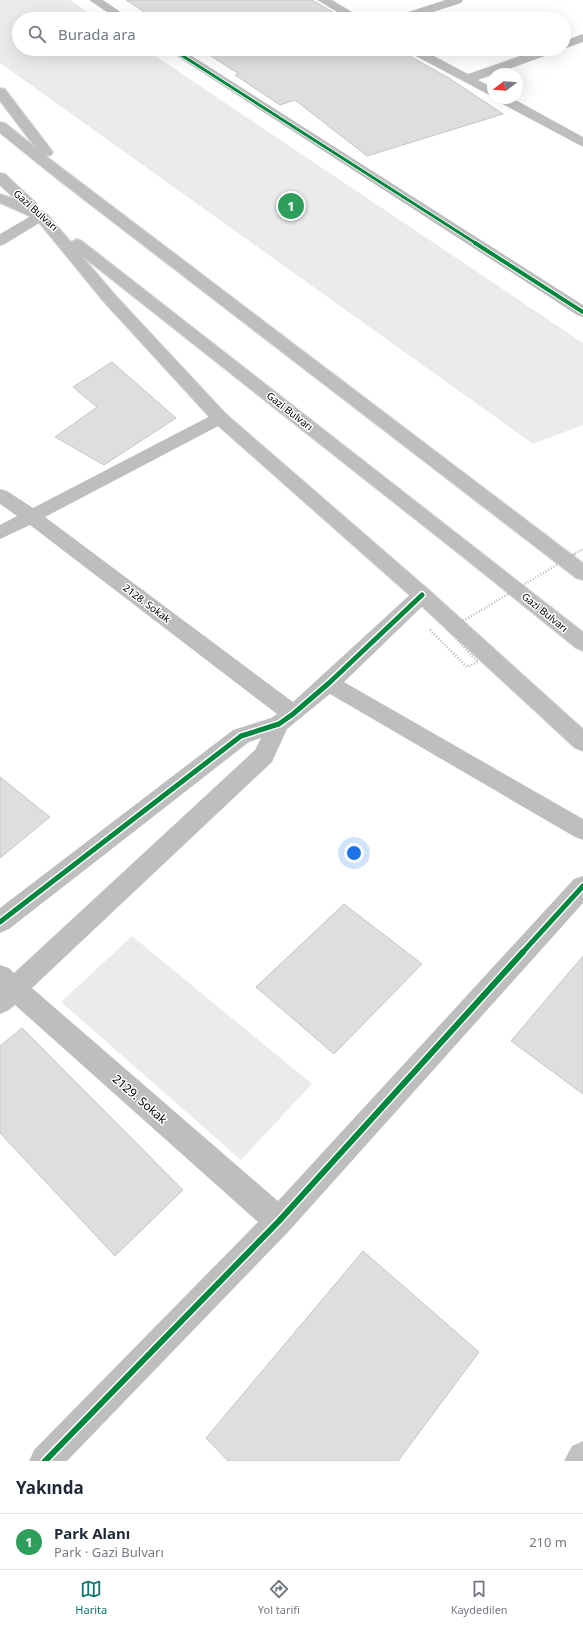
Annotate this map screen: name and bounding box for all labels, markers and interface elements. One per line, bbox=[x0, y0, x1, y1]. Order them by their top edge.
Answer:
search box bbox=[12, 12, 571, 56]
icon: search bbox=[26, 23, 48, 45]
text: Burada ara bbox=[58, 24, 136, 44]
north arrow bbox=[487, 68, 523, 104]
street label: Gazi Bulvarı bbox=[11, 186, 61, 234]
pin: 1 bbox=[278, 191, 304, 221]
street label: Gazi Bulvarı bbox=[264, 388, 316, 434]
street label: 2128. Sokak bbox=[120, 581, 174, 626]
street label: Gazi Bulvarı bbox=[519, 589, 571, 635]
your location bbox=[344, 843, 364, 863]
street label: 2129. Sokak bbox=[109, 1071, 171, 1128]
text: Yakında bbox=[16, 1476, 84, 1499]
text: Park Alanı bbox=[54, 1523, 130, 1543]
text: 1 bbox=[25, 1533, 33, 1551]
text: 210 m bbox=[529, 1533, 567, 1551]
text: Park · Gazi Bulvarı bbox=[54, 1543, 164, 1561]
tab: Harita bbox=[75, 1578, 107, 1617]
tab: Yol tarifi bbox=[258, 1578, 300, 1617]
tab: Kaydedilen bbox=[451, 1578, 508, 1617]

